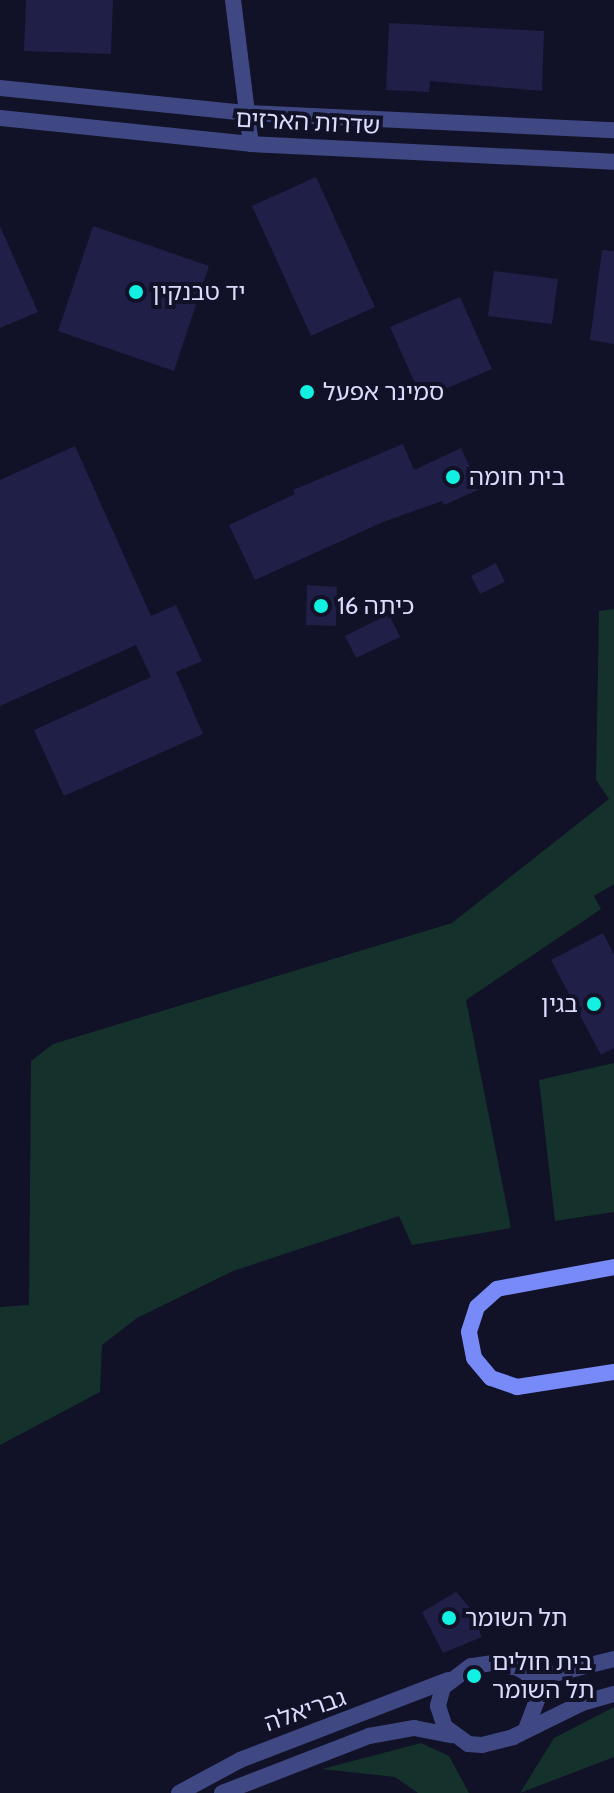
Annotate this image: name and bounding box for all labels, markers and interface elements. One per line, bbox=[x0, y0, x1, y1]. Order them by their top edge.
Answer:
street label: שדרות הארזים bbox=[235, 104, 381, 140]
place label: יד טבנקין bbox=[152, 278, 246, 306]
marker: יד טבנקין bbox=[127, 283, 145, 301]
place label: סמינר אפעל bbox=[323, 378, 444, 406]
marker: סמינר אפעל bbox=[298, 383, 316, 401]
place label: בית חומה bbox=[469, 463, 565, 491]
marker: בית חומה bbox=[444, 468, 462, 486]
place label: כיתה 16 bbox=[337, 592, 414, 620]
marker: כיתה 16 bbox=[312, 597, 330, 615]
place label: בגין bbox=[541, 990, 578, 1018]
marker: בגין bbox=[585, 995, 603, 1013]
place label: תל השומר bbox=[465, 1604, 567, 1632]
marker: תל השומר bbox=[440, 1609, 458, 1627]
place label: בית חולים תל השומר bbox=[492, 1648, 594, 1704]
marker: בית חולים תל השומר bbox=[463, 1665, 485, 1687]
street label: גבריאלה bbox=[260, 1683, 350, 1737]

